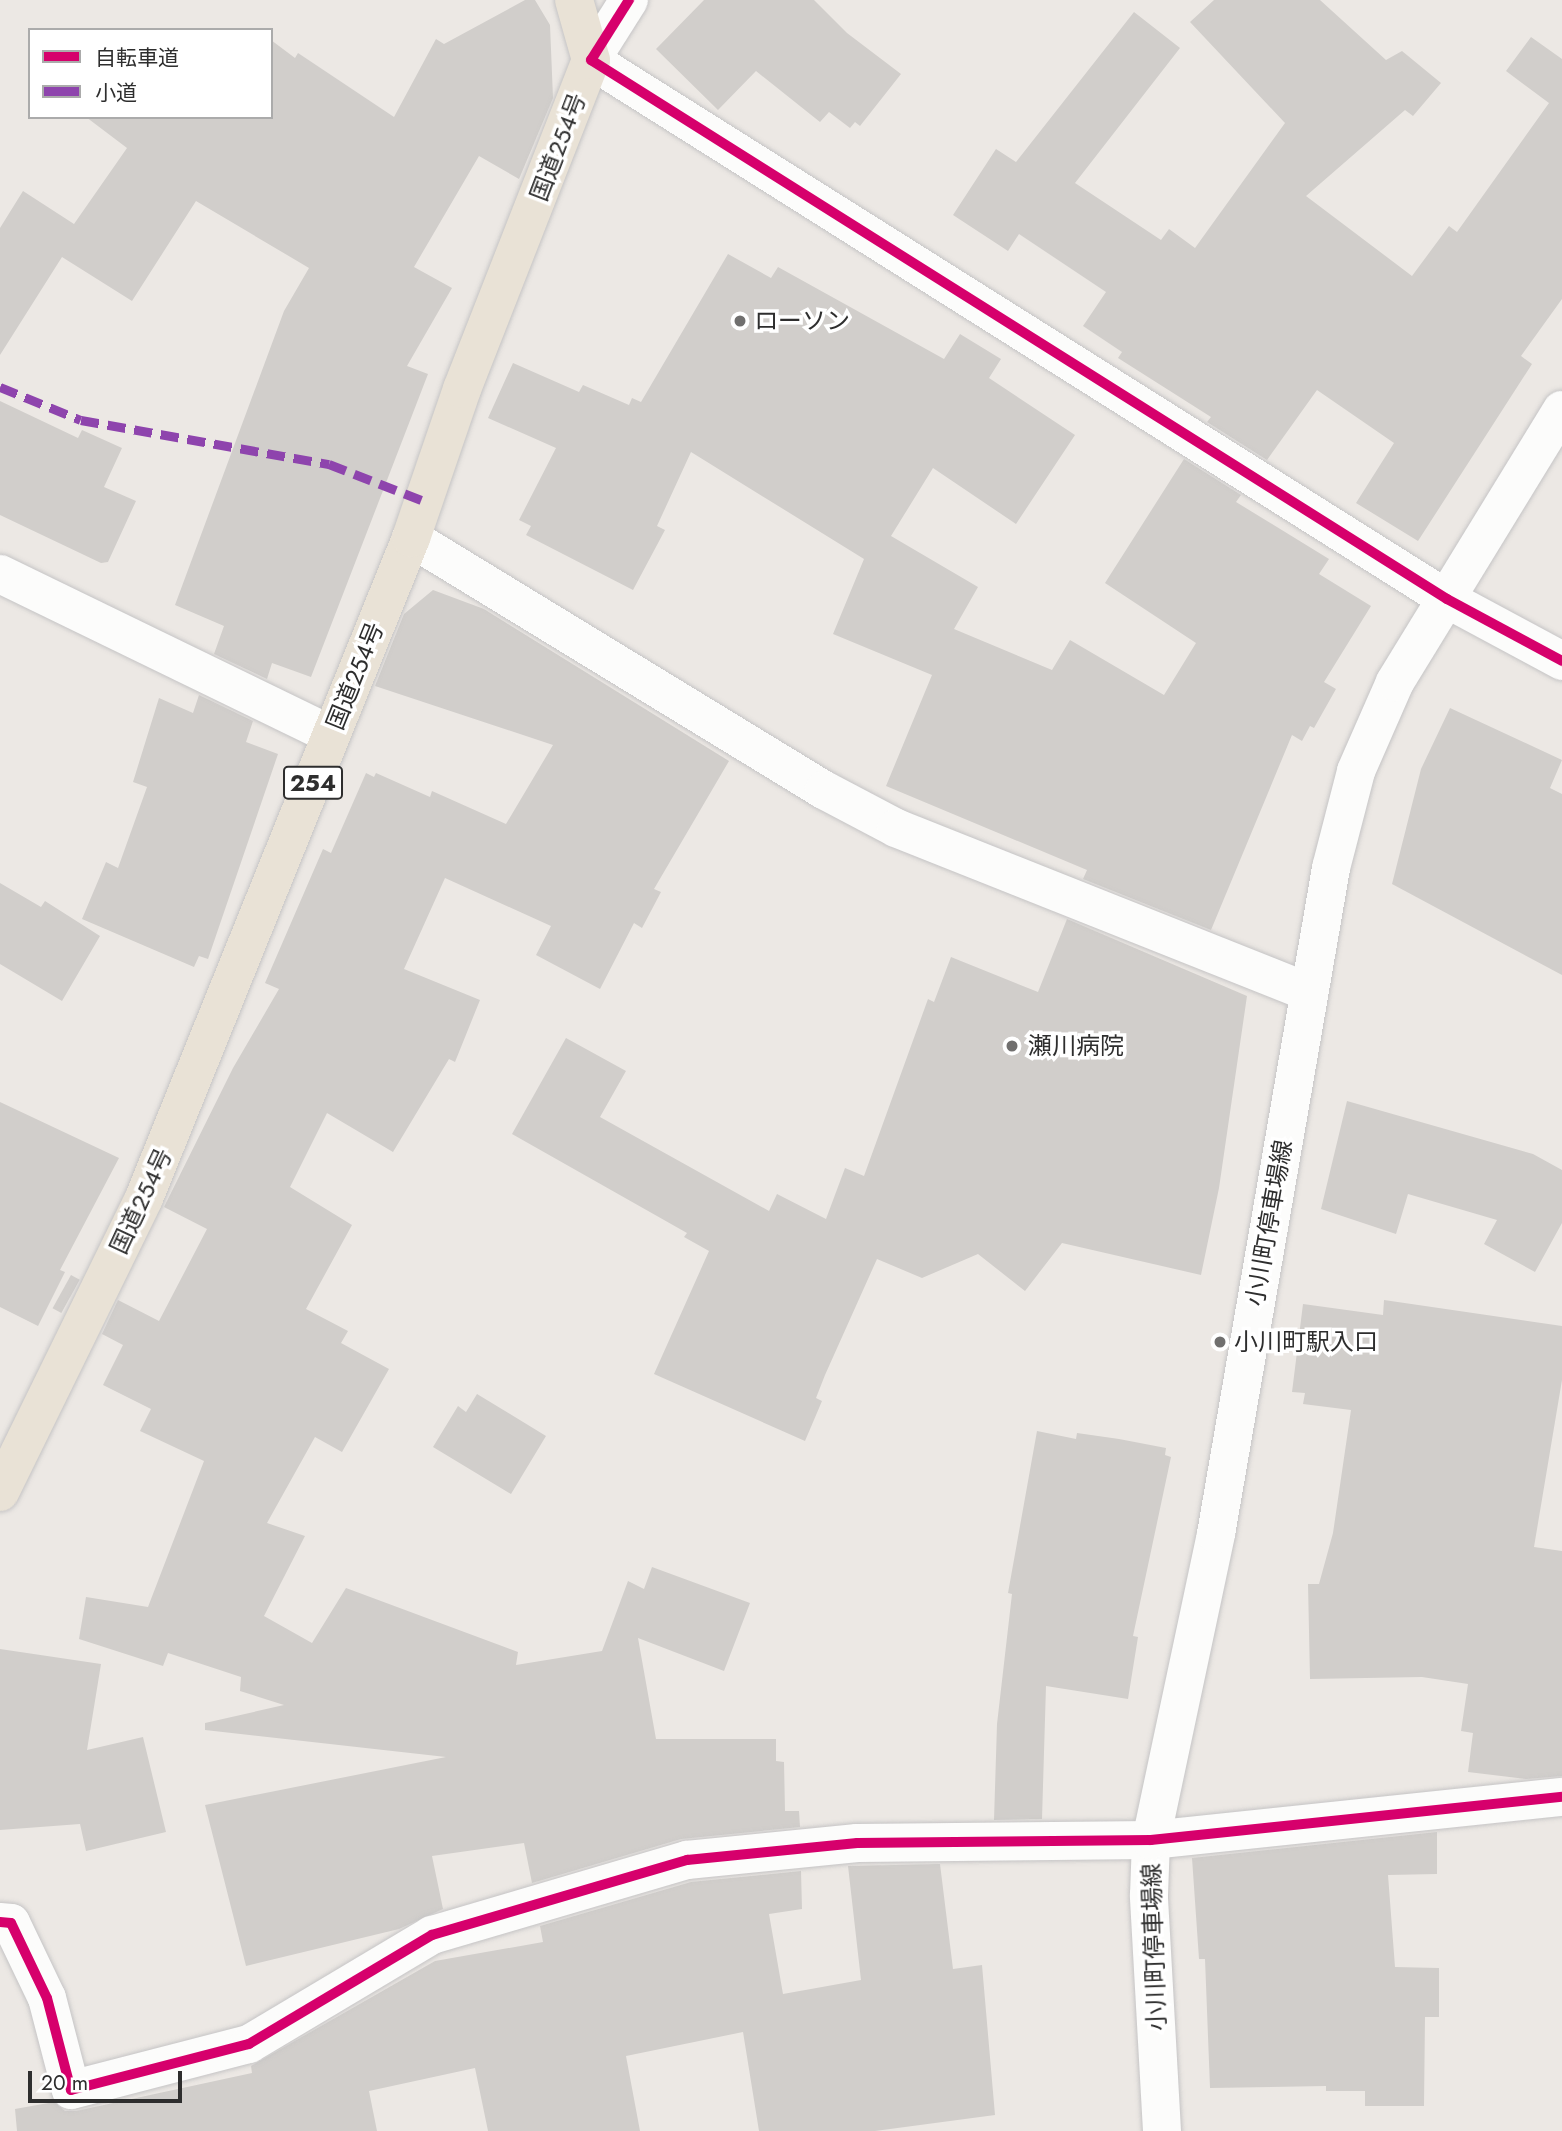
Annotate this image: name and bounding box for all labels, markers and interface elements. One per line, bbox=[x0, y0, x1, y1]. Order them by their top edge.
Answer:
legend bbox=[28, 28, 273, 119]
text: 自転車道 bbox=[95, 43, 179, 73]
text: 小道 bbox=[95, 78, 137, 108]
street label: 国道254号 bbox=[524, 89, 592, 205]
place label: ローソン bbox=[754, 307, 850, 335]
marker: ローソン bbox=[732, 313, 748, 329]
street label: 国道254号 bbox=[320, 618, 390, 734]
road number: 254 bbox=[282, 764, 344, 803]
place label: 瀬川病院 bbox=[1028, 1032, 1124, 1060]
marker: 瀬川病院 bbox=[1002, 1036, 1022, 1056]
street label: 小川町停車場線 bbox=[1240, 1138, 1298, 1308]
street label: 国道254号 bbox=[104, 1144, 178, 1258]
place label: 小川町駅入口 bbox=[1234, 1328, 1378, 1356]
marker: 小川町駅入口 bbox=[1212, 1334, 1228, 1350]
street label: 小川町停車場線 bbox=[1137, 1863, 1171, 2031]
scale bar bbox=[32, 2058, 186, 2102]
text: 20 m bbox=[41, 2068, 88, 2098]

